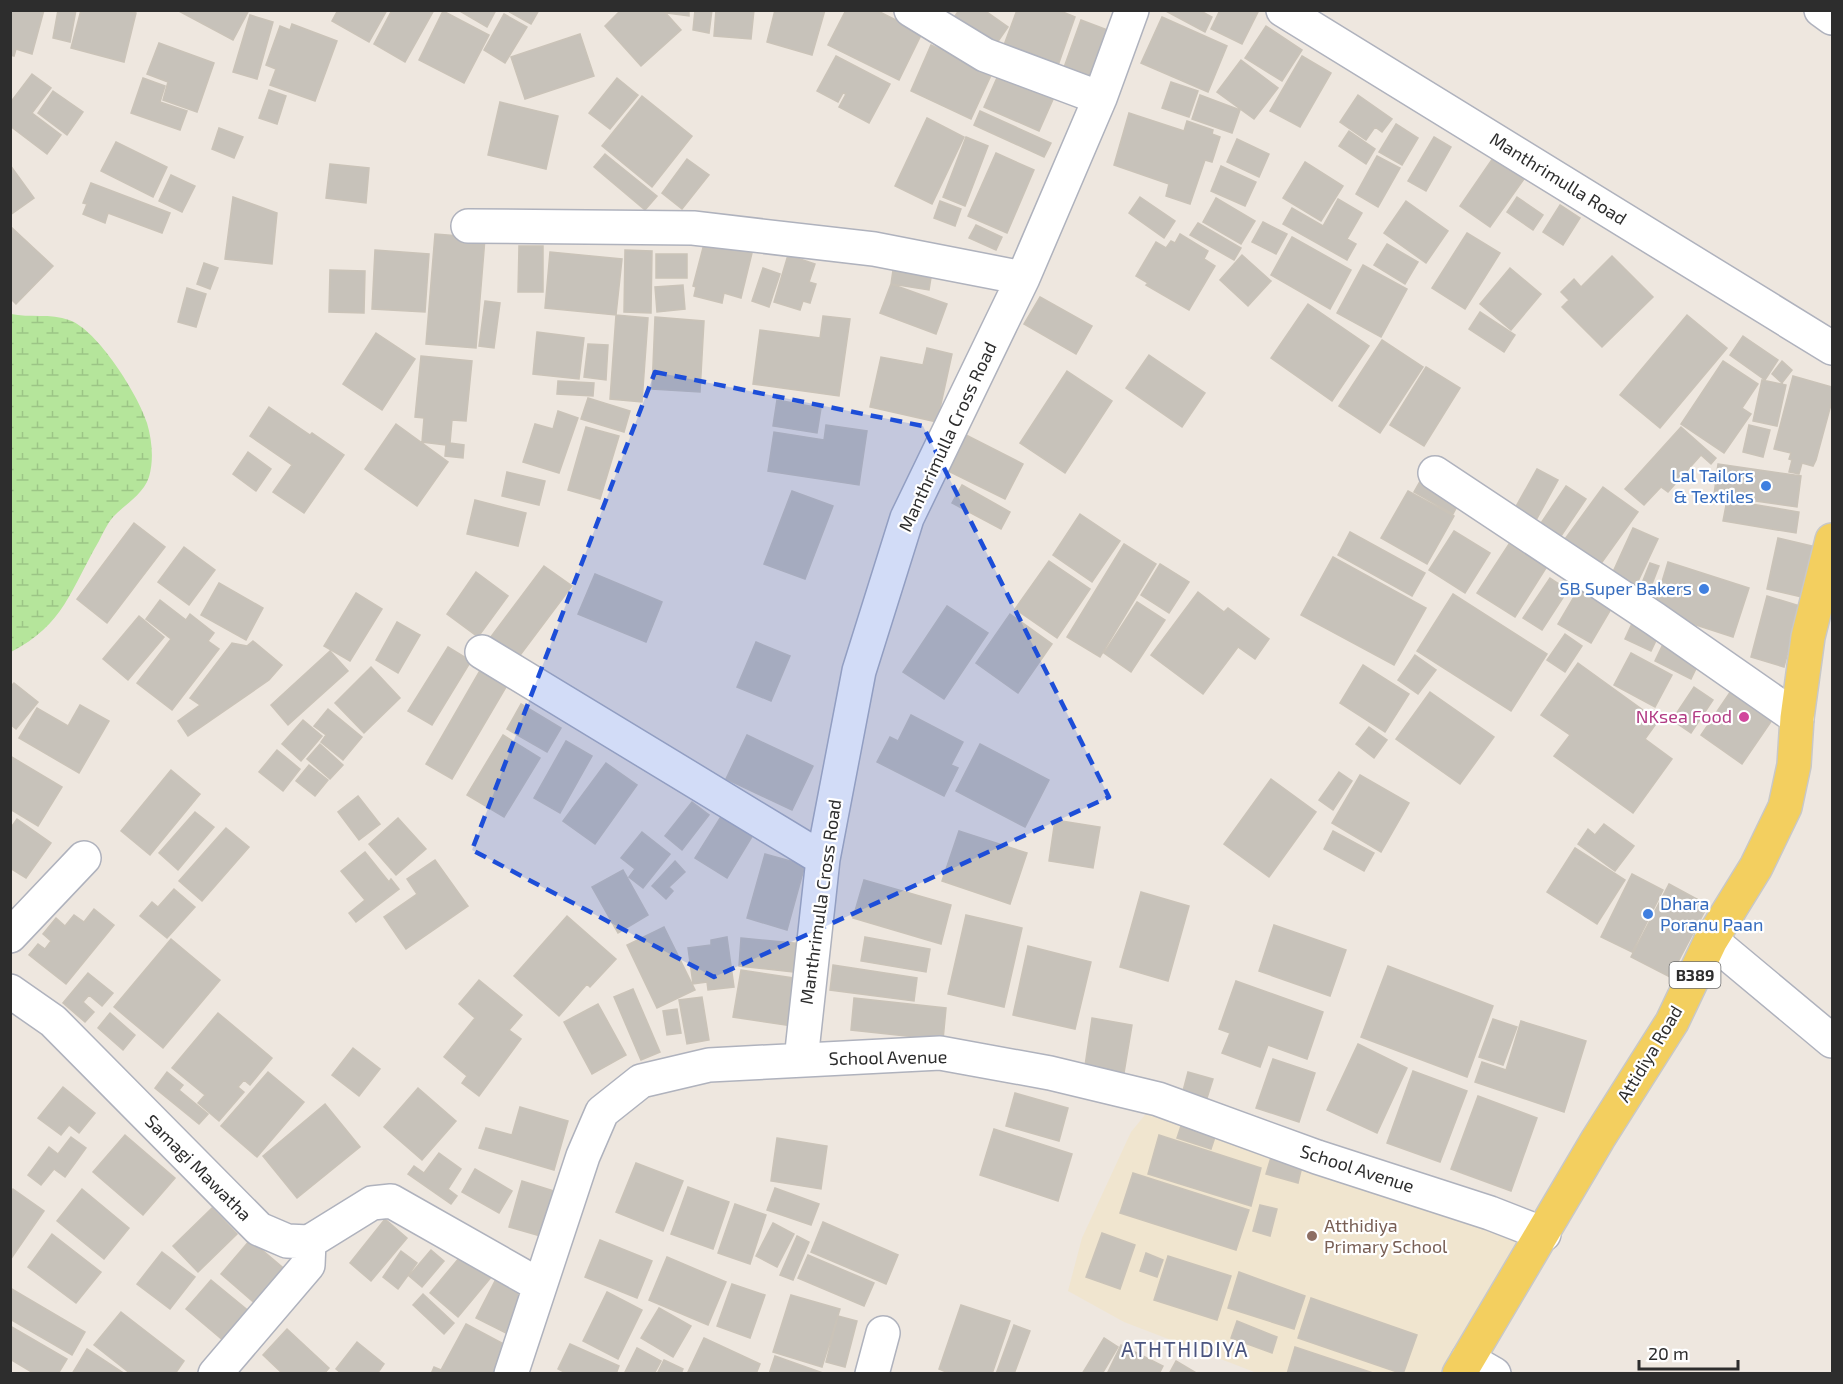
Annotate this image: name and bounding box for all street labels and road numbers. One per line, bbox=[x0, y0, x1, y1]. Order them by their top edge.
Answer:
street label: Manthrimulla Road bbox=[1486, 127, 1631, 229]
street label: Manthrimulla Cross Road bbox=[893, 338, 1001, 535]
street label: Manthrimulla Cross Road bbox=[795, 798, 845, 1006]
road number: B389 bbox=[1670, 962, 1720, 988]
street label: Attidiya Road bbox=[1612, 1001, 1687, 1106]
street label: School Avenue bbox=[828, 1045, 947, 1069]
street label: Samagi Mawatha bbox=[141, 1109, 257, 1225]
street label: School Avenue bbox=[1298, 1139, 1417, 1197]

